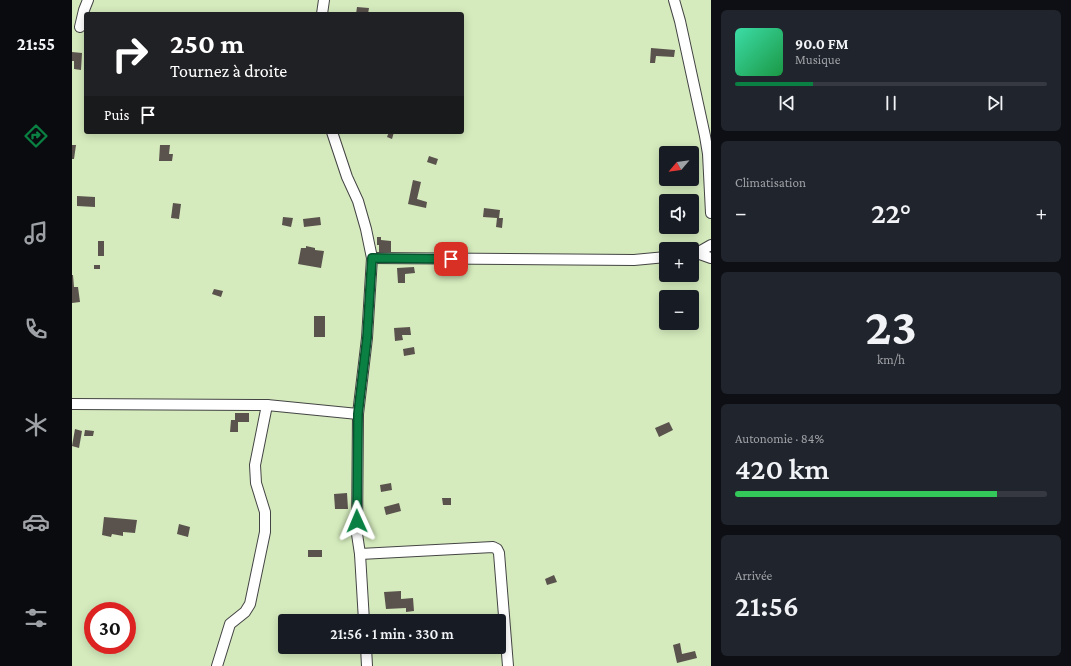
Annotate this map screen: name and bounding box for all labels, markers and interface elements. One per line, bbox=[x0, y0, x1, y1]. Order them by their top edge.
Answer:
icon: right bbox=[104, 28, 156, 80]
text: 250 m bbox=[170, 28, 244, 59]
text: 21:55 bbox=[17, 34, 55, 54]
text: 90.0 FM bbox=[795, 36, 849, 52]
text: Musique bbox=[795, 52, 840, 67]
text: Tournez à droite bbox=[170, 61, 287, 81]
icon: previous bbox=[776, 92, 798, 114]
icon: pause bbox=[880, 92, 902, 114]
icon: next bbox=[984, 92, 1006, 114]
icon: arrive bbox=[137, 104, 159, 126]
text: Puis bbox=[104, 107, 129, 123]
icon: directions bbox=[22, 122, 50, 150]
north arrow bbox=[659, 146, 699, 186]
map controls bbox=[659, 146, 699, 330]
text: Climatisation bbox=[735, 175, 806, 190]
button: sound bbox=[659, 194, 699, 234]
text: 22° bbox=[871, 196, 911, 229]
text: − bbox=[735, 200, 747, 225]
text: + bbox=[1035, 200, 1047, 225]
icon: music bbox=[22, 219, 50, 247]
pin bbox=[434, 242, 468, 276]
button: + bbox=[659, 242, 699, 282]
icon: arrive bbox=[440, 248, 462, 270]
button: − bbox=[659, 290, 699, 330]
text: 23 bbox=[865, 297, 917, 355]
icon: phone bbox=[22, 315, 50, 343]
text: km/h bbox=[877, 352, 905, 367]
icon: climate bbox=[22, 411, 50, 439]
text: Autonomie · 84% bbox=[735, 431, 824, 446]
text: 420 km bbox=[735, 452, 829, 485]
position arrow bbox=[336, 500, 378, 542]
icon: car bbox=[22, 508, 50, 536]
text: Arrivée bbox=[735, 568, 772, 583]
text: 21:56 bbox=[735, 589, 799, 622]
speed limit sign: 30 bbox=[84, 602, 136, 654]
icon: filters bbox=[22, 604, 50, 632]
text: 21:56 · 1 min · 330 m bbox=[330, 626, 454, 642]

